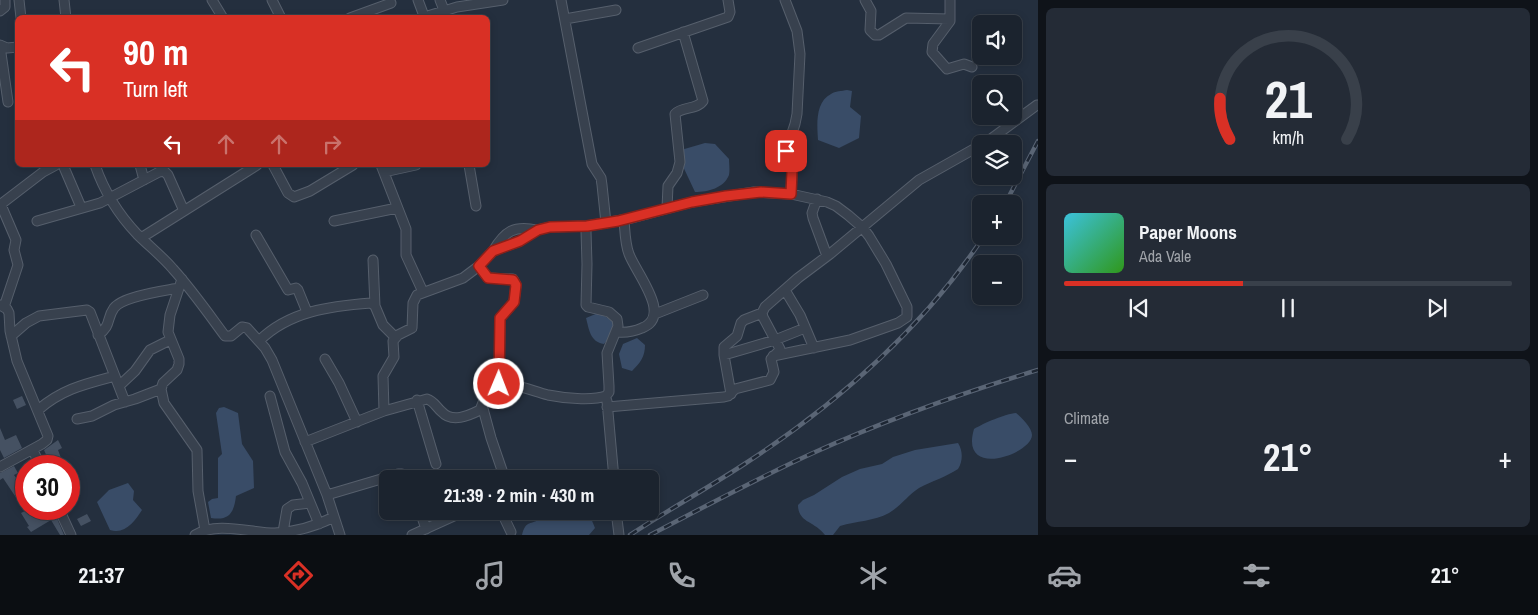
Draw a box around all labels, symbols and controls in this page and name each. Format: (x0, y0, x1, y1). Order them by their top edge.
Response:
map controls (972, 15, 1022, 305)
button: sound (972, 15, 1022, 65)
text: 90 m (123, 29, 188, 76)
icon: left (40, 35, 105, 100)
text: 21 (1264, 64, 1312, 134)
text: Turn left (123, 74, 188, 104)
button: search (972, 75, 1022, 125)
text: km/h (1272, 126, 1304, 150)
icon: left (159, 130, 187, 158)
icon: ahead (212, 130, 240, 158)
icon: ahead (265, 130, 293, 158)
icon: right (318, 130, 346, 158)
pin (765, 130, 807, 172)
button: layers (972, 135, 1022, 185)
icon: arrive (772, 137, 800, 165)
button: + (972, 195, 1022, 245)
text: Paper Moons (1139, 219, 1237, 245)
text: Ada Vale (1139, 245, 1191, 267)
button: − (972, 255, 1022, 305)
icon: previous (1125, 294, 1153, 322)
icon: pause (1274, 294, 1302, 322)
icon: next (1423, 294, 1451, 322)
position arrow (472, 357, 524, 409)
text: Climate (1064, 407, 1109, 429)
text: 21° (1263, 432, 1313, 483)
text: − (1064, 439, 1077, 477)
text: + (1499, 439, 1512, 477)
speed limit sign: 30 (15, 455, 80, 520)
text: 21:39 · 2 min · 430 m (444, 482, 594, 508)
icon: directions (281, 558, 316, 593)
icon: music (473, 558, 508, 593)
icon: phone (664, 558, 699, 593)
icon: climate (856, 558, 891, 593)
icon: car (1047, 558, 1082, 593)
icon: filters (1239, 558, 1274, 593)
text: 21:37 (78, 560, 124, 590)
text: 21° (1431, 560, 1460, 590)

